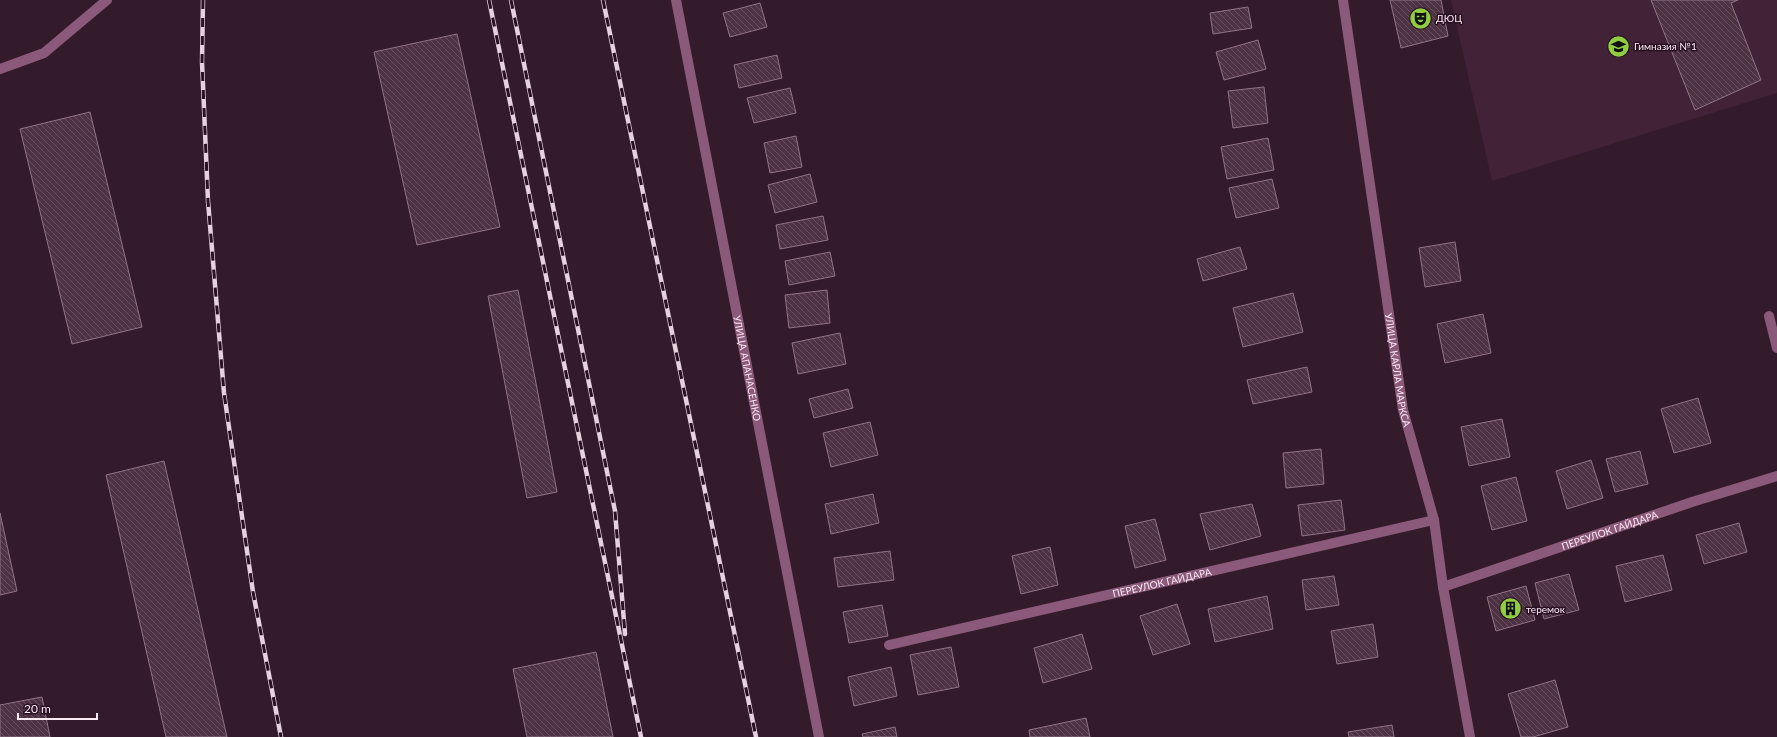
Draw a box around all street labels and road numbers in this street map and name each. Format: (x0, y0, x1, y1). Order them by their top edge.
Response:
street label: УЛИЦА КАРЛА МАРКСА (1383, 312, 1414, 428)
street label: УЛИЦА АПАНАСЕНКО (731, 314, 764, 422)
street label: ПЕРЕУЛОК ГАЙДАРА (1560, 508, 1660, 552)
street label: ПЕРЕУЛОК ГАЙДАРА (1111, 565, 1213, 600)

